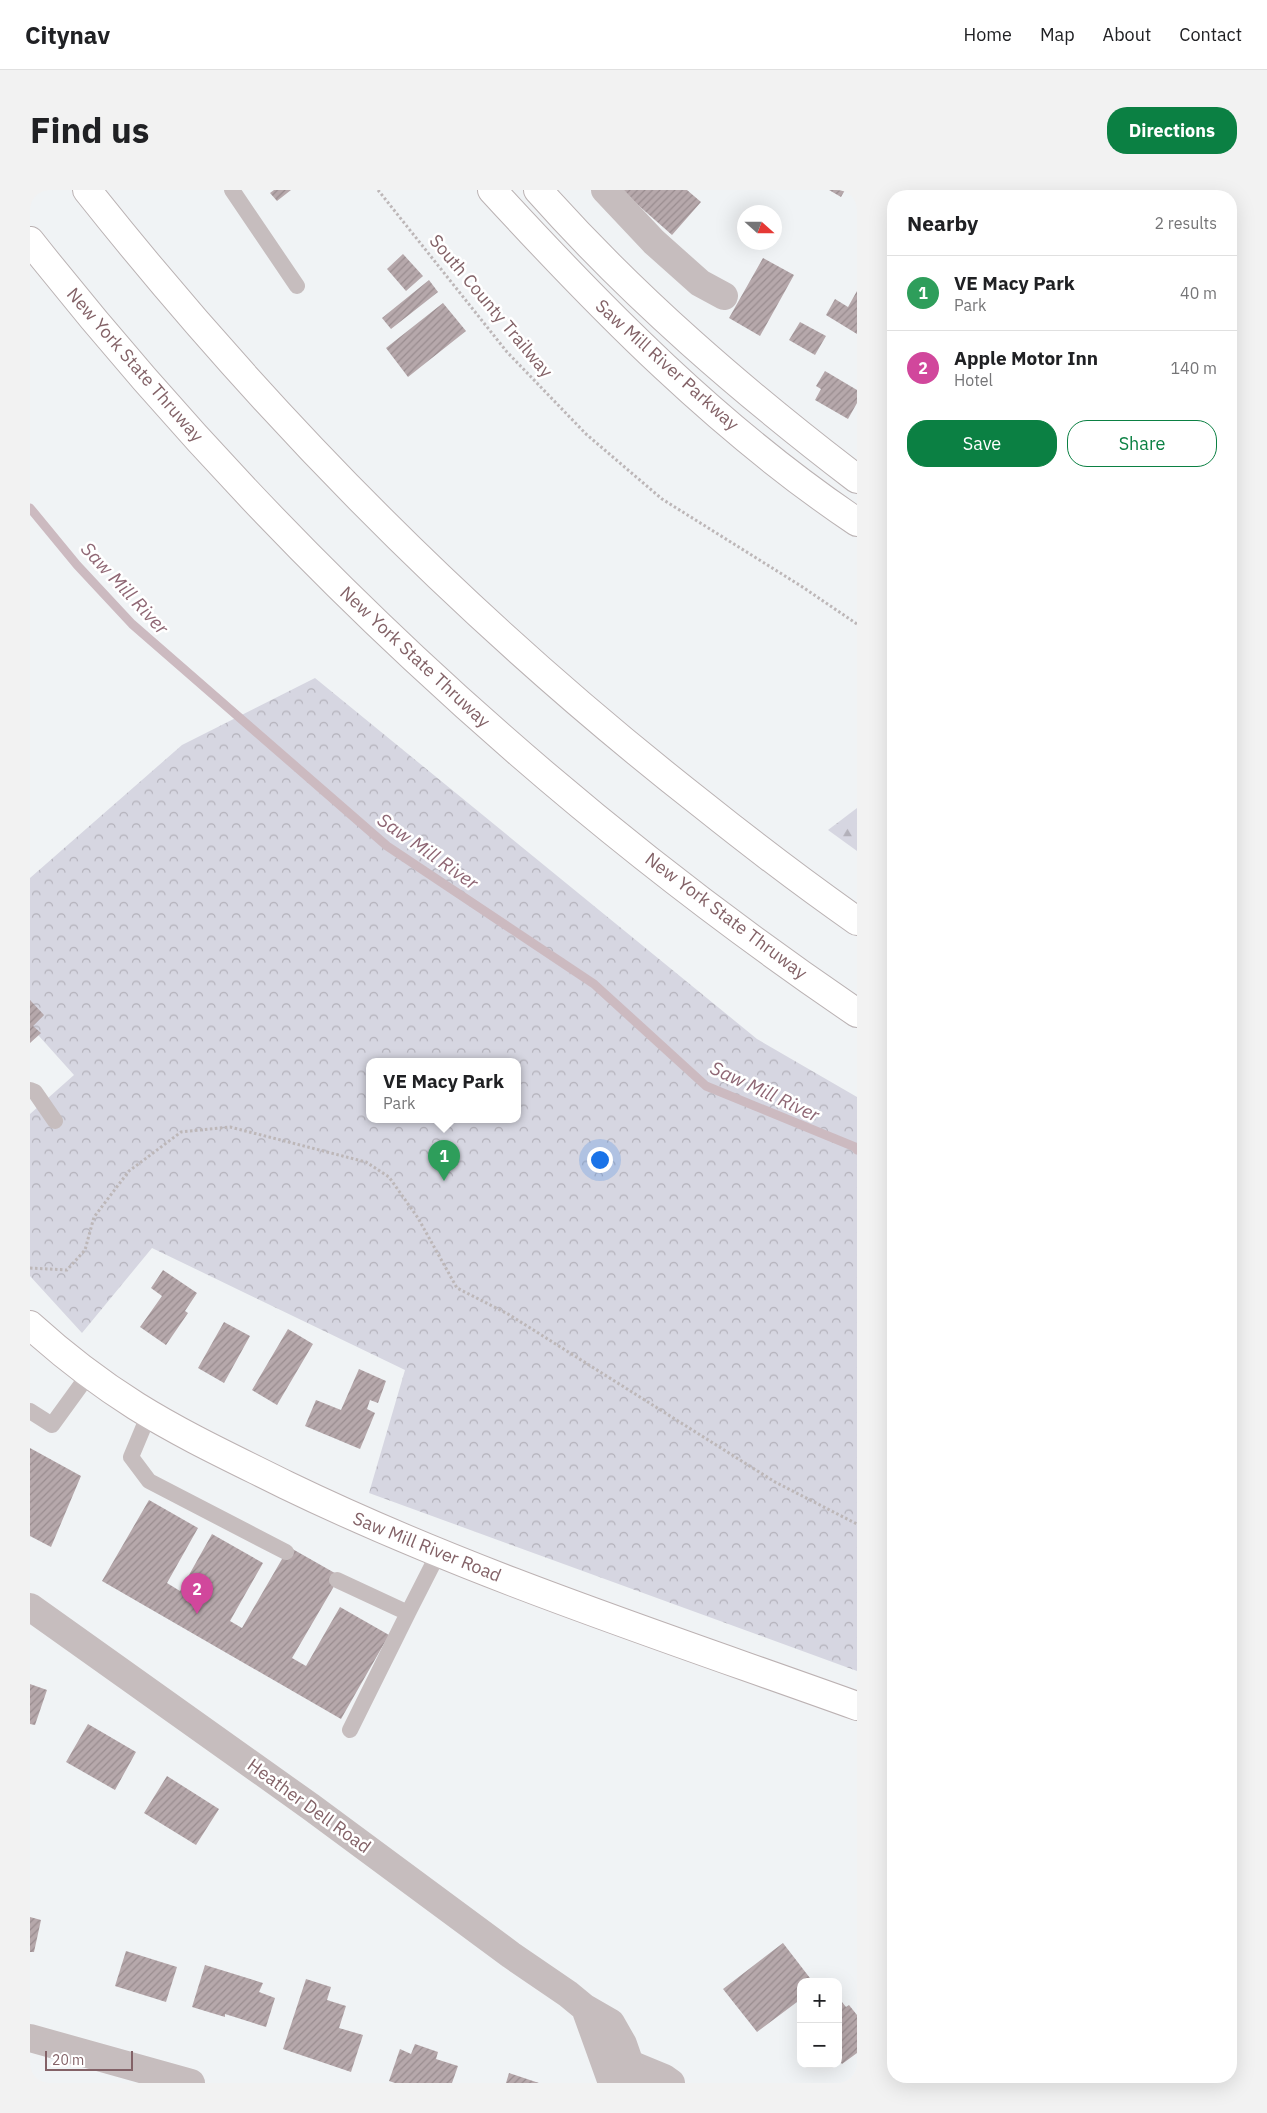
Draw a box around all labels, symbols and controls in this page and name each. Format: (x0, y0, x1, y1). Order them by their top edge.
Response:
text: Citynav (25, 19, 110, 51)
text: Home (964, 23, 1012, 46)
text: Map (1040, 23, 1075, 46)
text: About (1103, 23, 1151, 46)
text: Contact (1179, 23, 1242, 46)
text: Find us (30, 107, 149, 153)
button: Directions (1107, 107, 1237, 154)
north arrow (737, 205, 782, 250)
text: Nearby (907, 209, 978, 237)
text: 2 results (1154, 213, 1217, 233)
street label: South County Trailway (425, 229, 558, 382)
text: VE Macy Park (954, 271, 1075, 295)
street label: New York State Thruway (62, 283, 209, 447)
text: 1 (918, 283, 928, 303)
text: 40 m (1180, 283, 1217, 303)
street label: Saw Mill River Parkway (591, 294, 744, 435)
text: Park (954, 295, 986, 315)
text: Apple Motor Inn (954, 346, 1098, 370)
text: 2 (918, 358, 928, 378)
text: 140 m (1170, 358, 1217, 378)
text: Hotel (954, 370, 993, 390)
button: Save (907, 420, 1057, 467)
button: Share (1067, 420, 1217, 467)
water label: Saw Mill River (76, 537, 175, 640)
street label: New York State Thruway (335, 581, 495, 732)
water label: Saw Mill River (373, 807, 484, 895)
street label: New York State Thruway (641, 847, 812, 984)
water label: Saw Mill River (707, 1055, 824, 1127)
popup (366, 1058, 521, 1123)
text: VE Macy Park (383, 1069, 504, 1093)
text: Park (383, 1093, 415, 1113)
pin: 1 (428, 1140, 460, 1181)
your location (587, 1147, 613, 1173)
street label: Saw Mill River Road (350, 1506, 505, 1587)
pin: 2 (181, 1573, 213, 1614)
street label: Heather Dell Road (243, 1753, 375, 1858)
map controls (797, 1978, 842, 2068)
button: + (797, 1978, 842, 2023)
button: − (797, 2023, 842, 2068)
scale bar (45, 2048, 132, 2071)
text: 20 m (52, 2051, 84, 2069)

